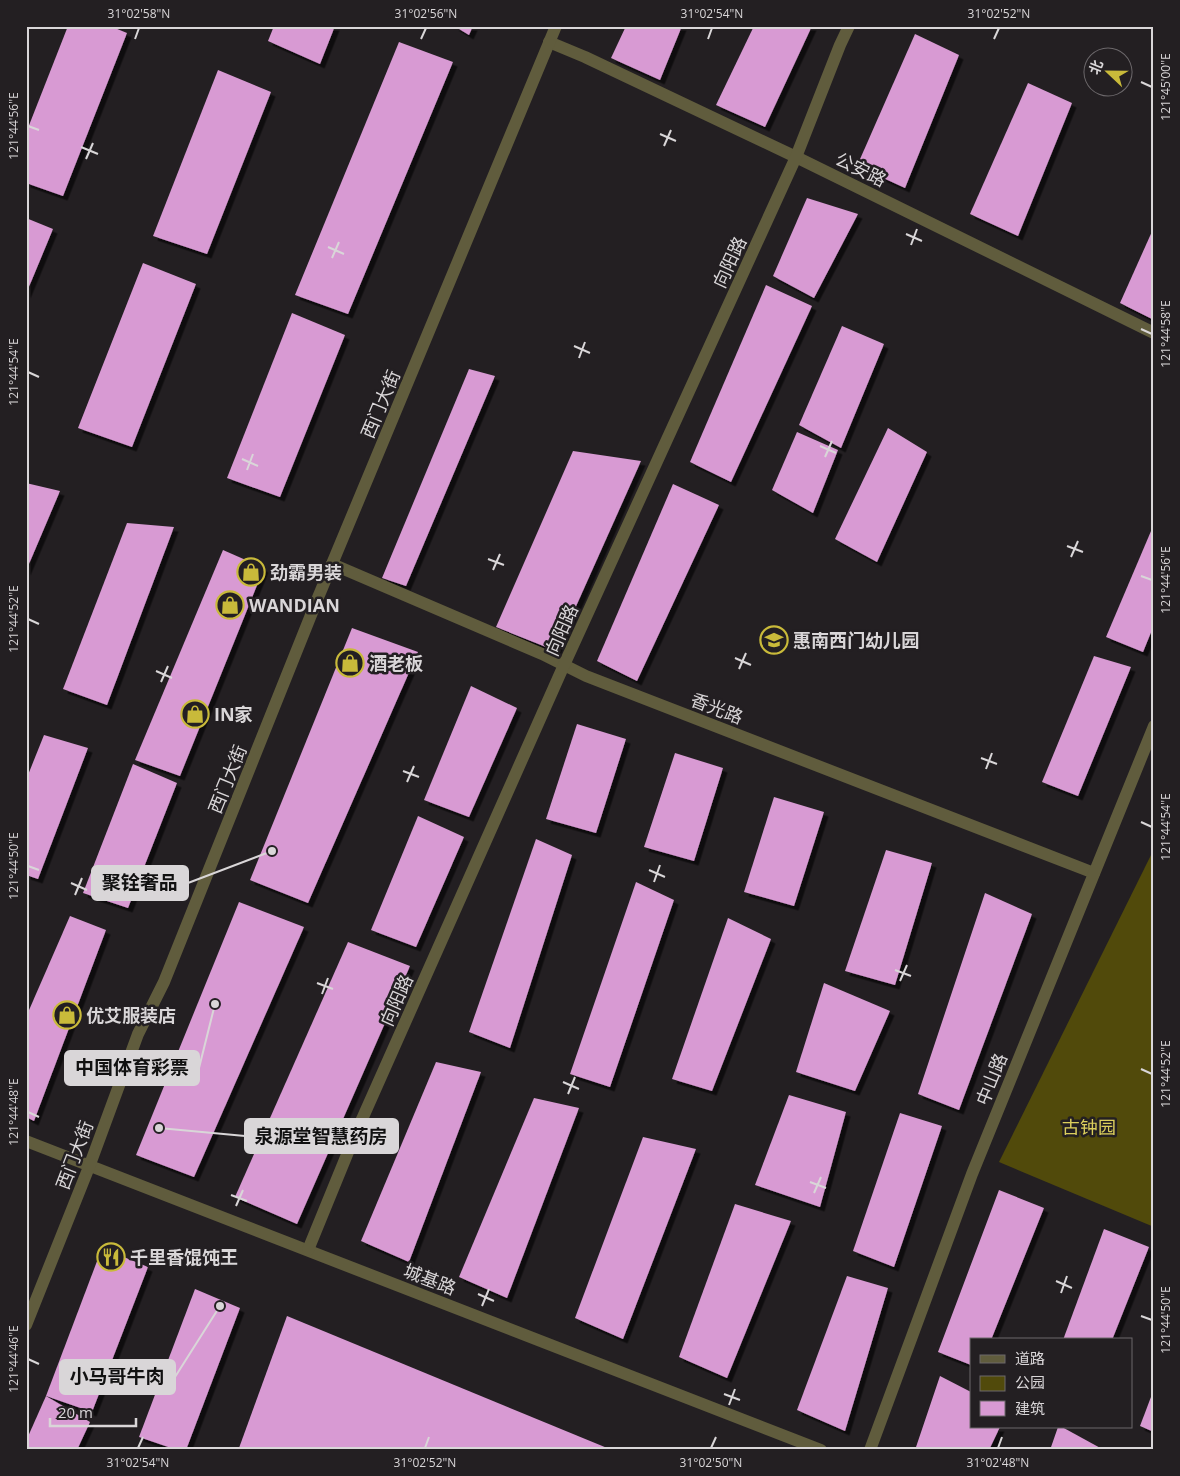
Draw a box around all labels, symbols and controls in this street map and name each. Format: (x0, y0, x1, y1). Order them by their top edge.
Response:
text: 31°02'58"N (108, 5, 170, 22)
text: 31°02'56"N (395, 5, 457, 22)
text: 31°02'54"N (681, 5, 743, 22)
text: 31°02'52"N (968, 5, 1030, 22)
north arrow (1082, 48, 1132, 98)
text: 121°45'00"E (1157, 53, 1174, 121)
text: 北 (1084, 57, 1107, 77)
text: 121°44'56"E (5, 92, 22, 160)
street label: 公安路 (831, 146, 891, 192)
street label: 向阳路 (707, 232, 751, 292)
text: 121°44'58"E (1157, 300, 1174, 368)
text: 121°44'54"E (5, 338, 22, 406)
street label: 西门大街 (355, 366, 405, 442)
text: 121°44'56"E (1157, 546, 1174, 614)
shop icon: 劲霸男装 (236, 557, 266, 587)
place label: 劲霸男装 (270, 560, 342, 584)
text: 121°44'52"E (5, 585, 22, 653)
shop icon: WANDIAN (215, 590, 245, 620)
place label: WANDIAN (249, 593, 340, 617)
street label: 向阳路 (539, 600, 583, 660)
school or university icon: 惠南西门幼儿园 (759, 625, 789, 655)
place label: 惠南西门幼儿园 (793, 628, 919, 652)
shop icon: 酒老板 (335, 648, 365, 678)
place label: 酒老板 (369, 651, 423, 675)
street label: 香光路 (687, 687, 747, 729)
shop icon: IN家 (180, 699, 210, 729)
place label: IN家 (214, 702, 253, 726)
street label: 西门大街 (202, 741, 252, 817)
text: 121°44'54"E (1157, 793, 1174, 861)
text: 121°44'50"E (5, 832, 22, 900)
callout: 聚铨奢品 (92, 866, 188, 900)
text: 聚铨奢品 (102, 869, 178, 895)
street label: 向阳路 (374, 970, 418, 1030)
shop icon: 优艾服装店 (52, 1000, 82, 1030)
place label: 优艾服装店 (86, 1003, 176, 1027)
text: 121°44'52"E (1157, 1040, 1174, 1108)
street label: 中山路 (970, 1049, 1012, 1109)
callout: 中国体育彩票 (65, 1051, 199, 1085)
text: 中国体育彩票 (75, 1054, 189, 1080)
text: 121°44'48"E (5, 1078, 22, 1146)
park label: 古钟园 (1062, 1115, 1116, 1139)
street label: 西门大街 (50, 1117, 98, 1193)
callout: 泉源堂智慧药房 (245, 1119, 398, 1153)
text: 泉源堂智慧药房 (254, 1123, 388, 1149)
restaurant icon: 千里香馄饨王 (96, 1242, 126, 1272)
place label: 千里香馄饨王 (130, 1245, 238, 1269)
street label: 城基路 (400, 1258, 460, 1300)
text: 121°44'50"E (1157, 1286, 1174, 1354)
text: 121°44'46"E (5, 1325, 22, 1393)
legend (970, 1338, 1132, 1428)
text: 道路 (1015, 1348, 1045, 1368)
callout: 小马哥牛肉 (60, 1360, 175, 1394)
text: 小马哥牛肉 (69, 1363, 165, 1389)
text: 公园 (1015, 1372, 1045, 1392)
scale bar (50, 1396, 136, 1428)
text: 建筑 (1015, 1398, 1045, 1418)
text: 20 m (58, 1402, 93, 1422)
text: 31°02'54"N (107, 1454, 169, 1471)
text: 31°02'52"N (394, 1454, 456, 1471)
text: 31°02'50"N (680, 1454, 742, 1471)
text: 31°02'48"N (967, 1454, 1029, 1471)

